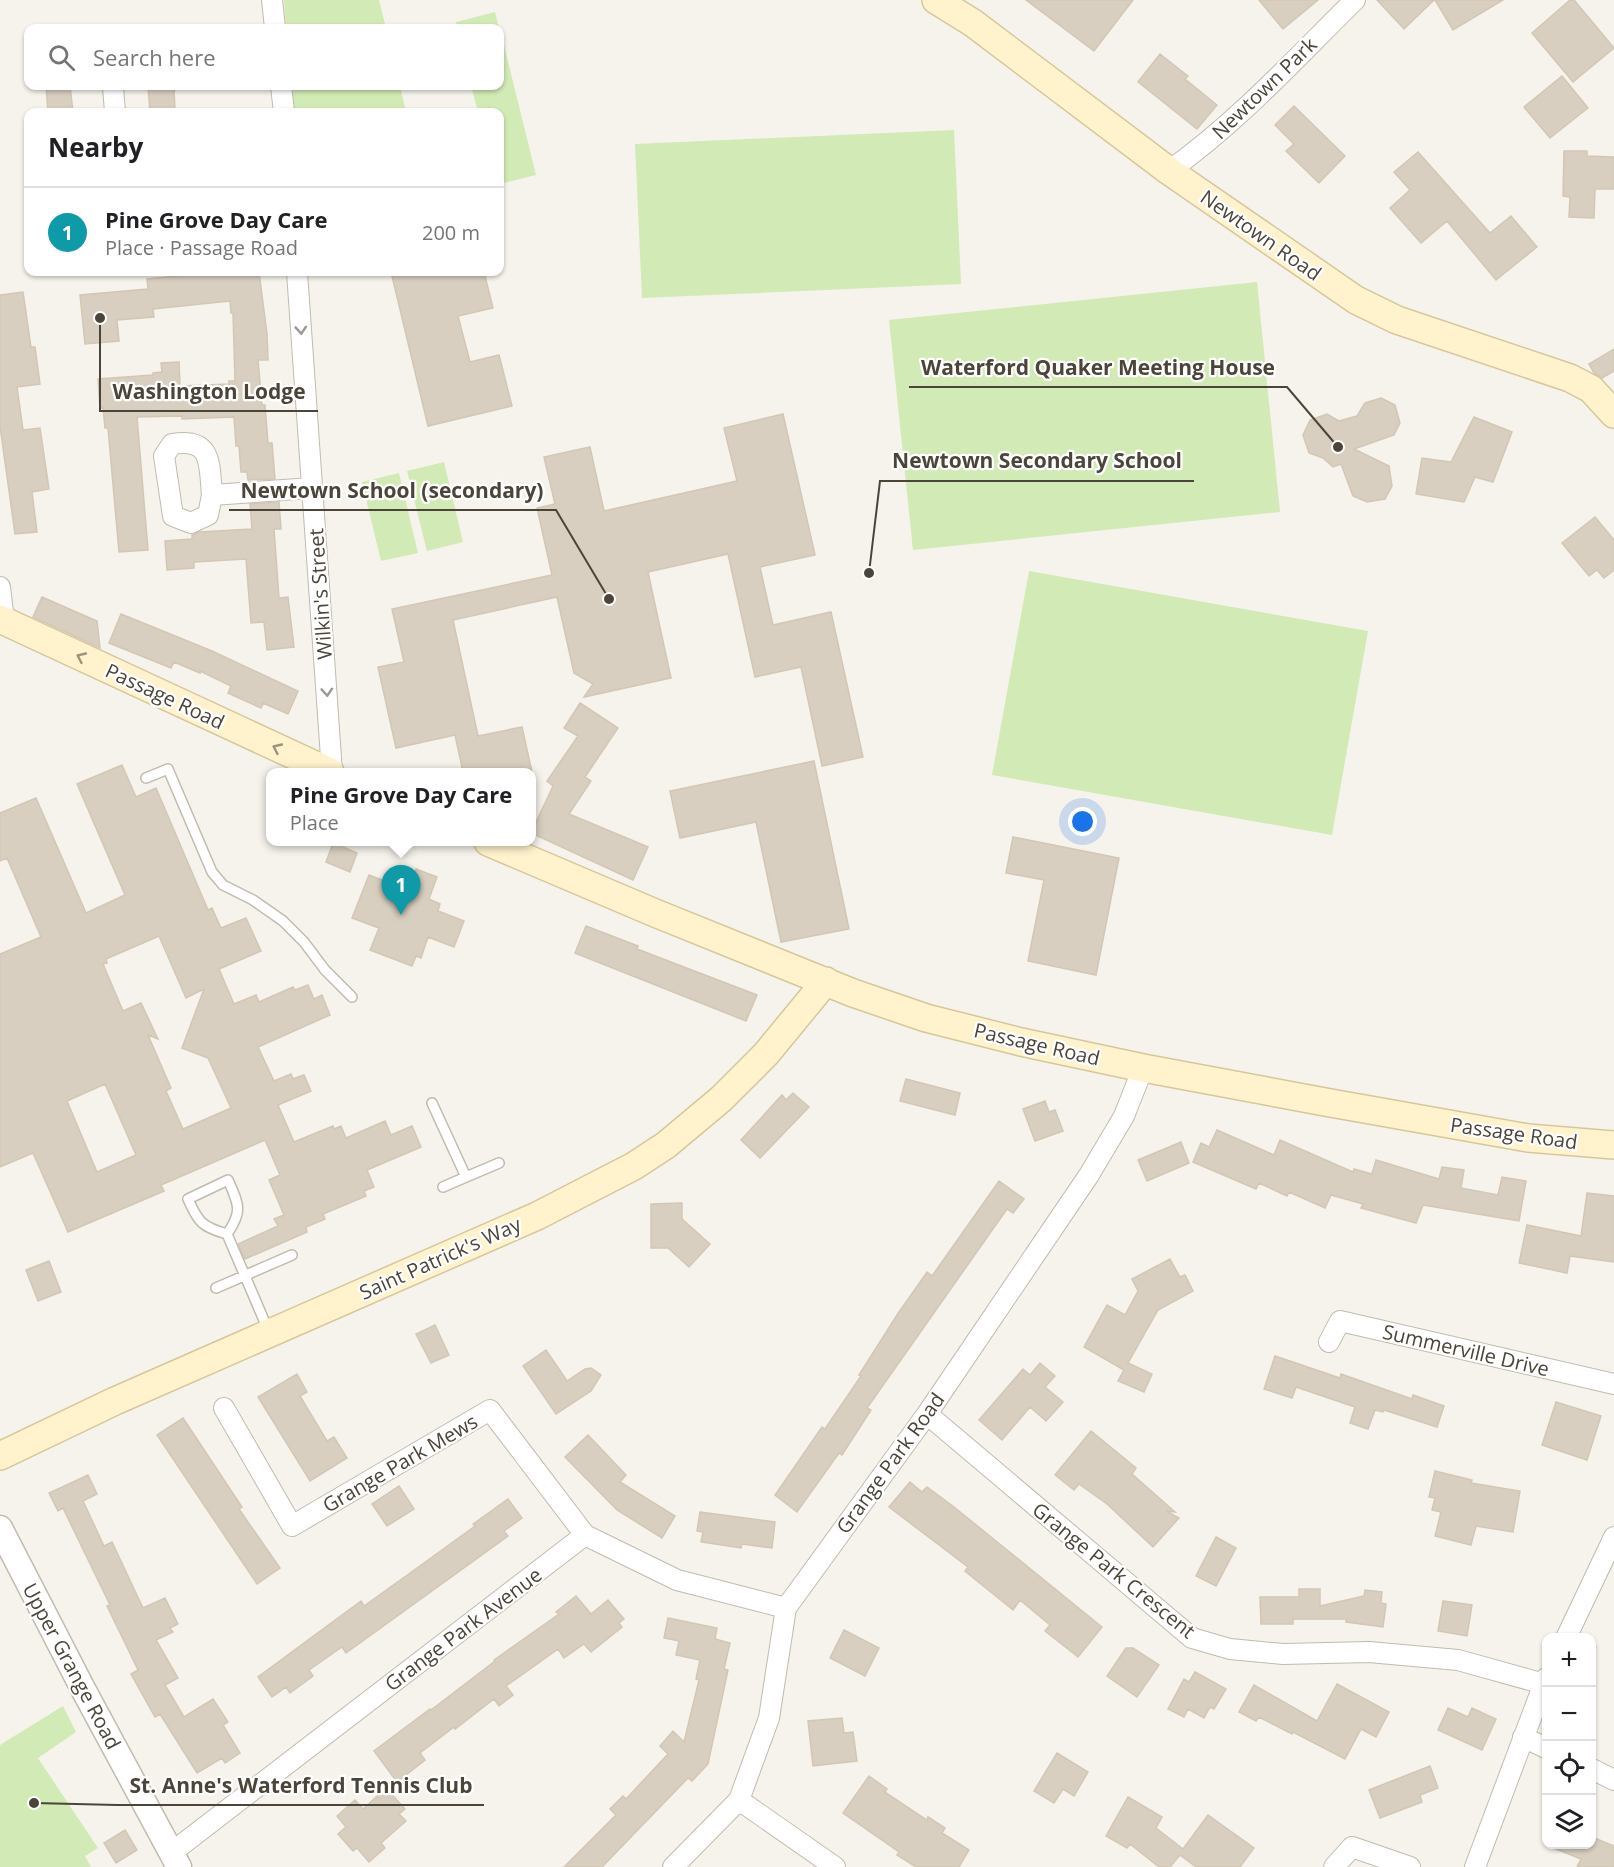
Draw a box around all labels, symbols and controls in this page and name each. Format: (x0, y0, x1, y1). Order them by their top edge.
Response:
search box (24, 24, 504, 90)
street label: Newtown Park (1206, 31, 1323, 145)
icon: search (45, 41, 78, 74)
text: Search here (93, 42, 216, 72)
text: Nearby (48, 129, 143, 165)
street label: Newtown Road (1195, 183, 1327, 287)
text: Pine Grove Day Care (105, 204, 328, 234)
text: 1 (62, 219, 73, 246)
text: 200 m (422, 219, 480, 246)
text: Place · Passage Road (105, 234, 298, 261)
one-way arrow (294, 325, 307, 334)
callout: Waterford Quaker Meeting House (909, 348, 1287, 387)
text: Waterford Quaker Meeting House (921, 353, 1275, 381)
callout: Washington Lodge (100, 372, 318, 411)
text: Washington Lodge (112, 377, 306, 405)
callout: Newtown Secondary School (880, 442, 1194, 481)
text: Newtown Secondary School (892, 446, 1182, 474)
callout: Newtown School (secondary) (229, 471, 556, 510)
text: Newtown School (secondary) (241, 476, 543, 504)
street label: Wilkin's Street (302, 528, 338, 660)
one-way arrow (76, 653, 87, 665)
street label: Passage Road (101, 657, 229, 735)
one-way arrow (320, 687, 333, 696)
one-way arrow (272, 744, 283, 756)
popup (266, 768, 536, 846)
text: Pine Grove Day Care (290, 779, 512, 809)
your location (1068, 807, 1097, 836)
text: Place (290, 809, 339, 836)
pin: 1 (382, 866, 420, 915)
street label: Passage Road (971, 1016, 1103, 1072)
street label: Passage Road (1449, 1111, 1579, 1155)
street label: Saint Patrick's Way (355, 1210, 526, 1306)
street label: Summerville Drive (1380, 1318, 1552, 1382)
street label: Grange Park Road (830, 1387, 950, 1539)
street label: Grange Park Mews (318, 1408, 482, 1518)
street label: Grange Park Crescent (1027, 1496, 1201, 1644)
street label: Grange Park Avenue (379, 1561, 547, 1697)
street label: Upper Grange Road (17, 1578, 127, 1754)
map controls (1542, 1633, 1596, 1849)
button: + (1542, 1633, 1596, 1687)
button: − (1542, 1687, 1596, 1741)
button: locate (1542, 1741, 1596, 1795)
callout: St. Anne's Waterford Tennis Club (117, 1766, 484, 1805)
text: St. Anne's Waterford Tennis Club (130, 1771, 472, 1799)
button: layers (1542, 1795, 1596, 1849)

